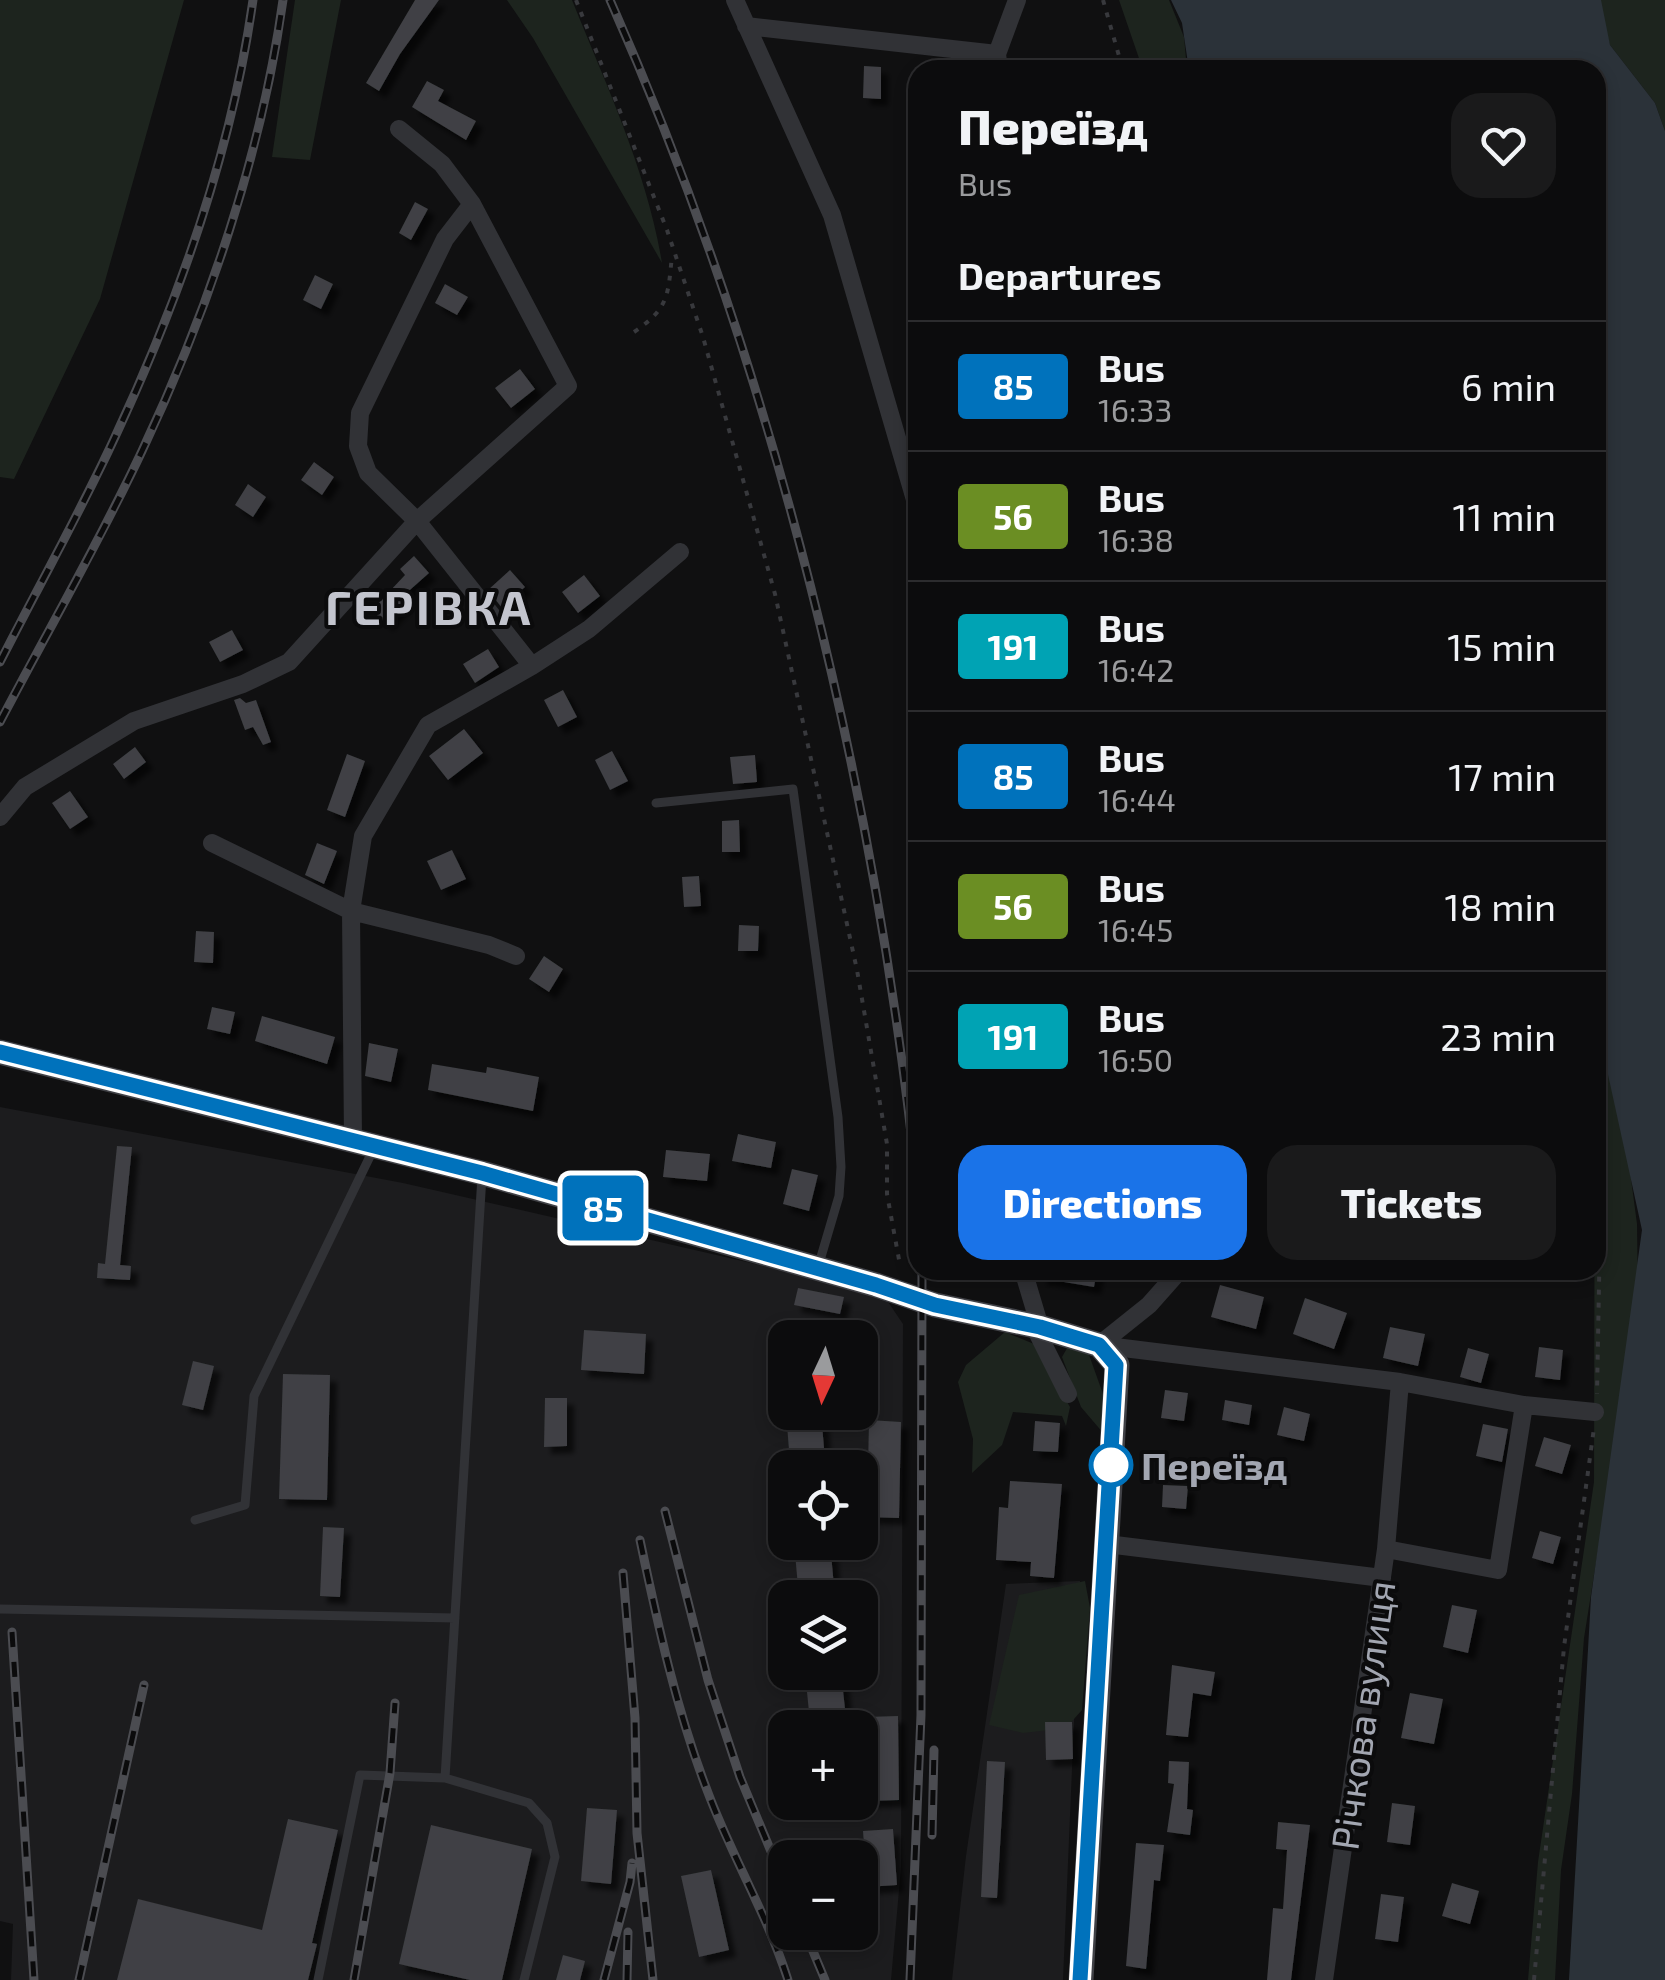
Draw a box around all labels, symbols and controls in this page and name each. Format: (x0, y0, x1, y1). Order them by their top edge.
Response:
button: heart (1451, 93, 1556, 198)
text: Переїзд (958, 97, 1148, 155)
text: Bus (958, 164, 1012, 202)
text: Departures (958, 252, 1162, 298)
text: Bus (1098, 344, 1165, 390)
text: 6 min (1461, 363, 1556, 409)
text: 85 (992, 365, 1034, 407)
text: 16:33 (1098, 390, 1172, 428)
text: Bus (1098, 474, 1165, 520)
text: 11 min (1452, 493, 1556, 539)
text: 56 (993, 495, 1033, 537)
text: 16:38 (1098, 520, 1174, 558)
district label: ГЕРІВКА (325, 577, 533, 635)
text: Bus (1098, 604, 1165, 650)
text: 15 min (1447, 623, 1556, 669)
text: 191 (988, 625, 1038, 667)
text: 16:42 (1098, 650, 1174, 688)
text: Bus (1098, 734, 1165, 780)
text: 17 min (1448, 753, 1556, 799)
text: 85 (992, 755, 1034, 797)
text: 16:44 (1098, 780, 1176, 818)
text: Bus (1098, 864, 1165, 910)
text: 18 min (1445, 883, 1556, 929)
text: 56 (993, 885, 1033, 927)
text: 16:45 (1098, 910, 1173, 948)
text: Bus (1098, 994, 1165, 1040)
text: 23 min (1440, 1013, 1556, 1059)
text: 191 (988, 1015, 1038, 1057)
text: 16:50 (1098, 1040, 1173, 1078)
button: Directions (958, 1145, 1247, 1260)
button: Tickets (1267, 1145, 1556, 1260)
line badge: 85 (558, 1176, 648, 1240)
text: 85 (582, 1187, 624, 1229)
north arrow (768, 1320, 878, 1430)
map controls (768, 1320, 878, 1950)
place label: Переїзд (1141, 1442, 1287, 1488)
marker: Переїзд (1090, 1444, 1132, 1486)
button: locate (768, 1450, 878, 1560)
street label: Річкова вулиця (1320, 1578, 1404, 1852)
button: layers (768, 1580, 878, 1690)
button: + (768, 1710, 878, 1820)
button: − (768, 1840, 878, 1950)

